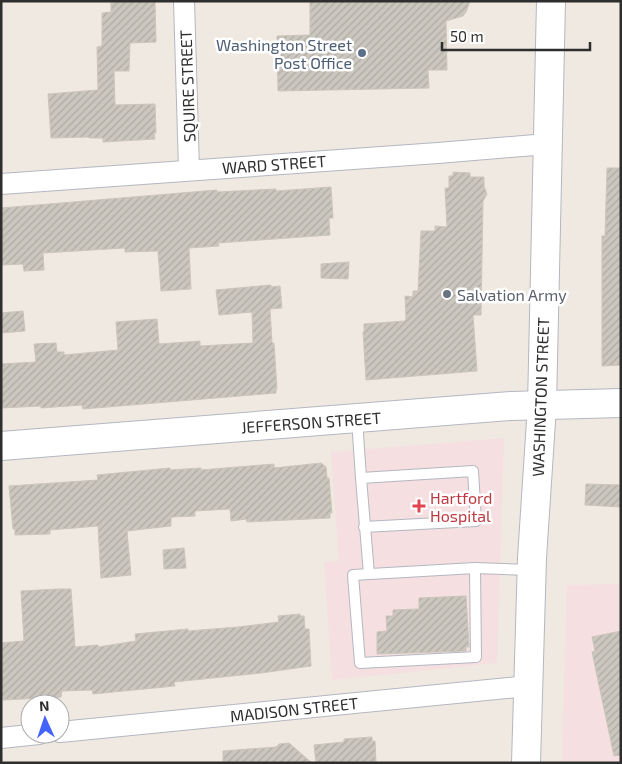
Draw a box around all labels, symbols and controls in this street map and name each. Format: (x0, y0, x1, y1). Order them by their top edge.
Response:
scale bar (442, 20, 590, 52)
text: 50 m (450, 27, 484, 45)
street label: SQUIRE STREET (176, 30, 199, 142)
place label: Washington Street Post Office (216, 35, 352, 72)
marker: Washington Street Post Office (356, 47, 368, 59)
street label: WARD STREET (221, 151, 327, 177)
place label: Salvation Army (457, 285, 567, 304)
marker: Salvation Army (441, 288, 453, 300)
street label: WASHINGTON STREET (528, 317, 552, 477)
street label: JEFFERSON STREET (240, 408, 382, 436)
place label: Hartford Hospital (430, 488, 492, 525)
marker: Hartford Hospital (412, 499, 426, 513)
street label: MADISON STREET (229, 693, 359, 725)
north arrow (20, 694, 70, 744)
text: N (39, 697, 50, 714)

